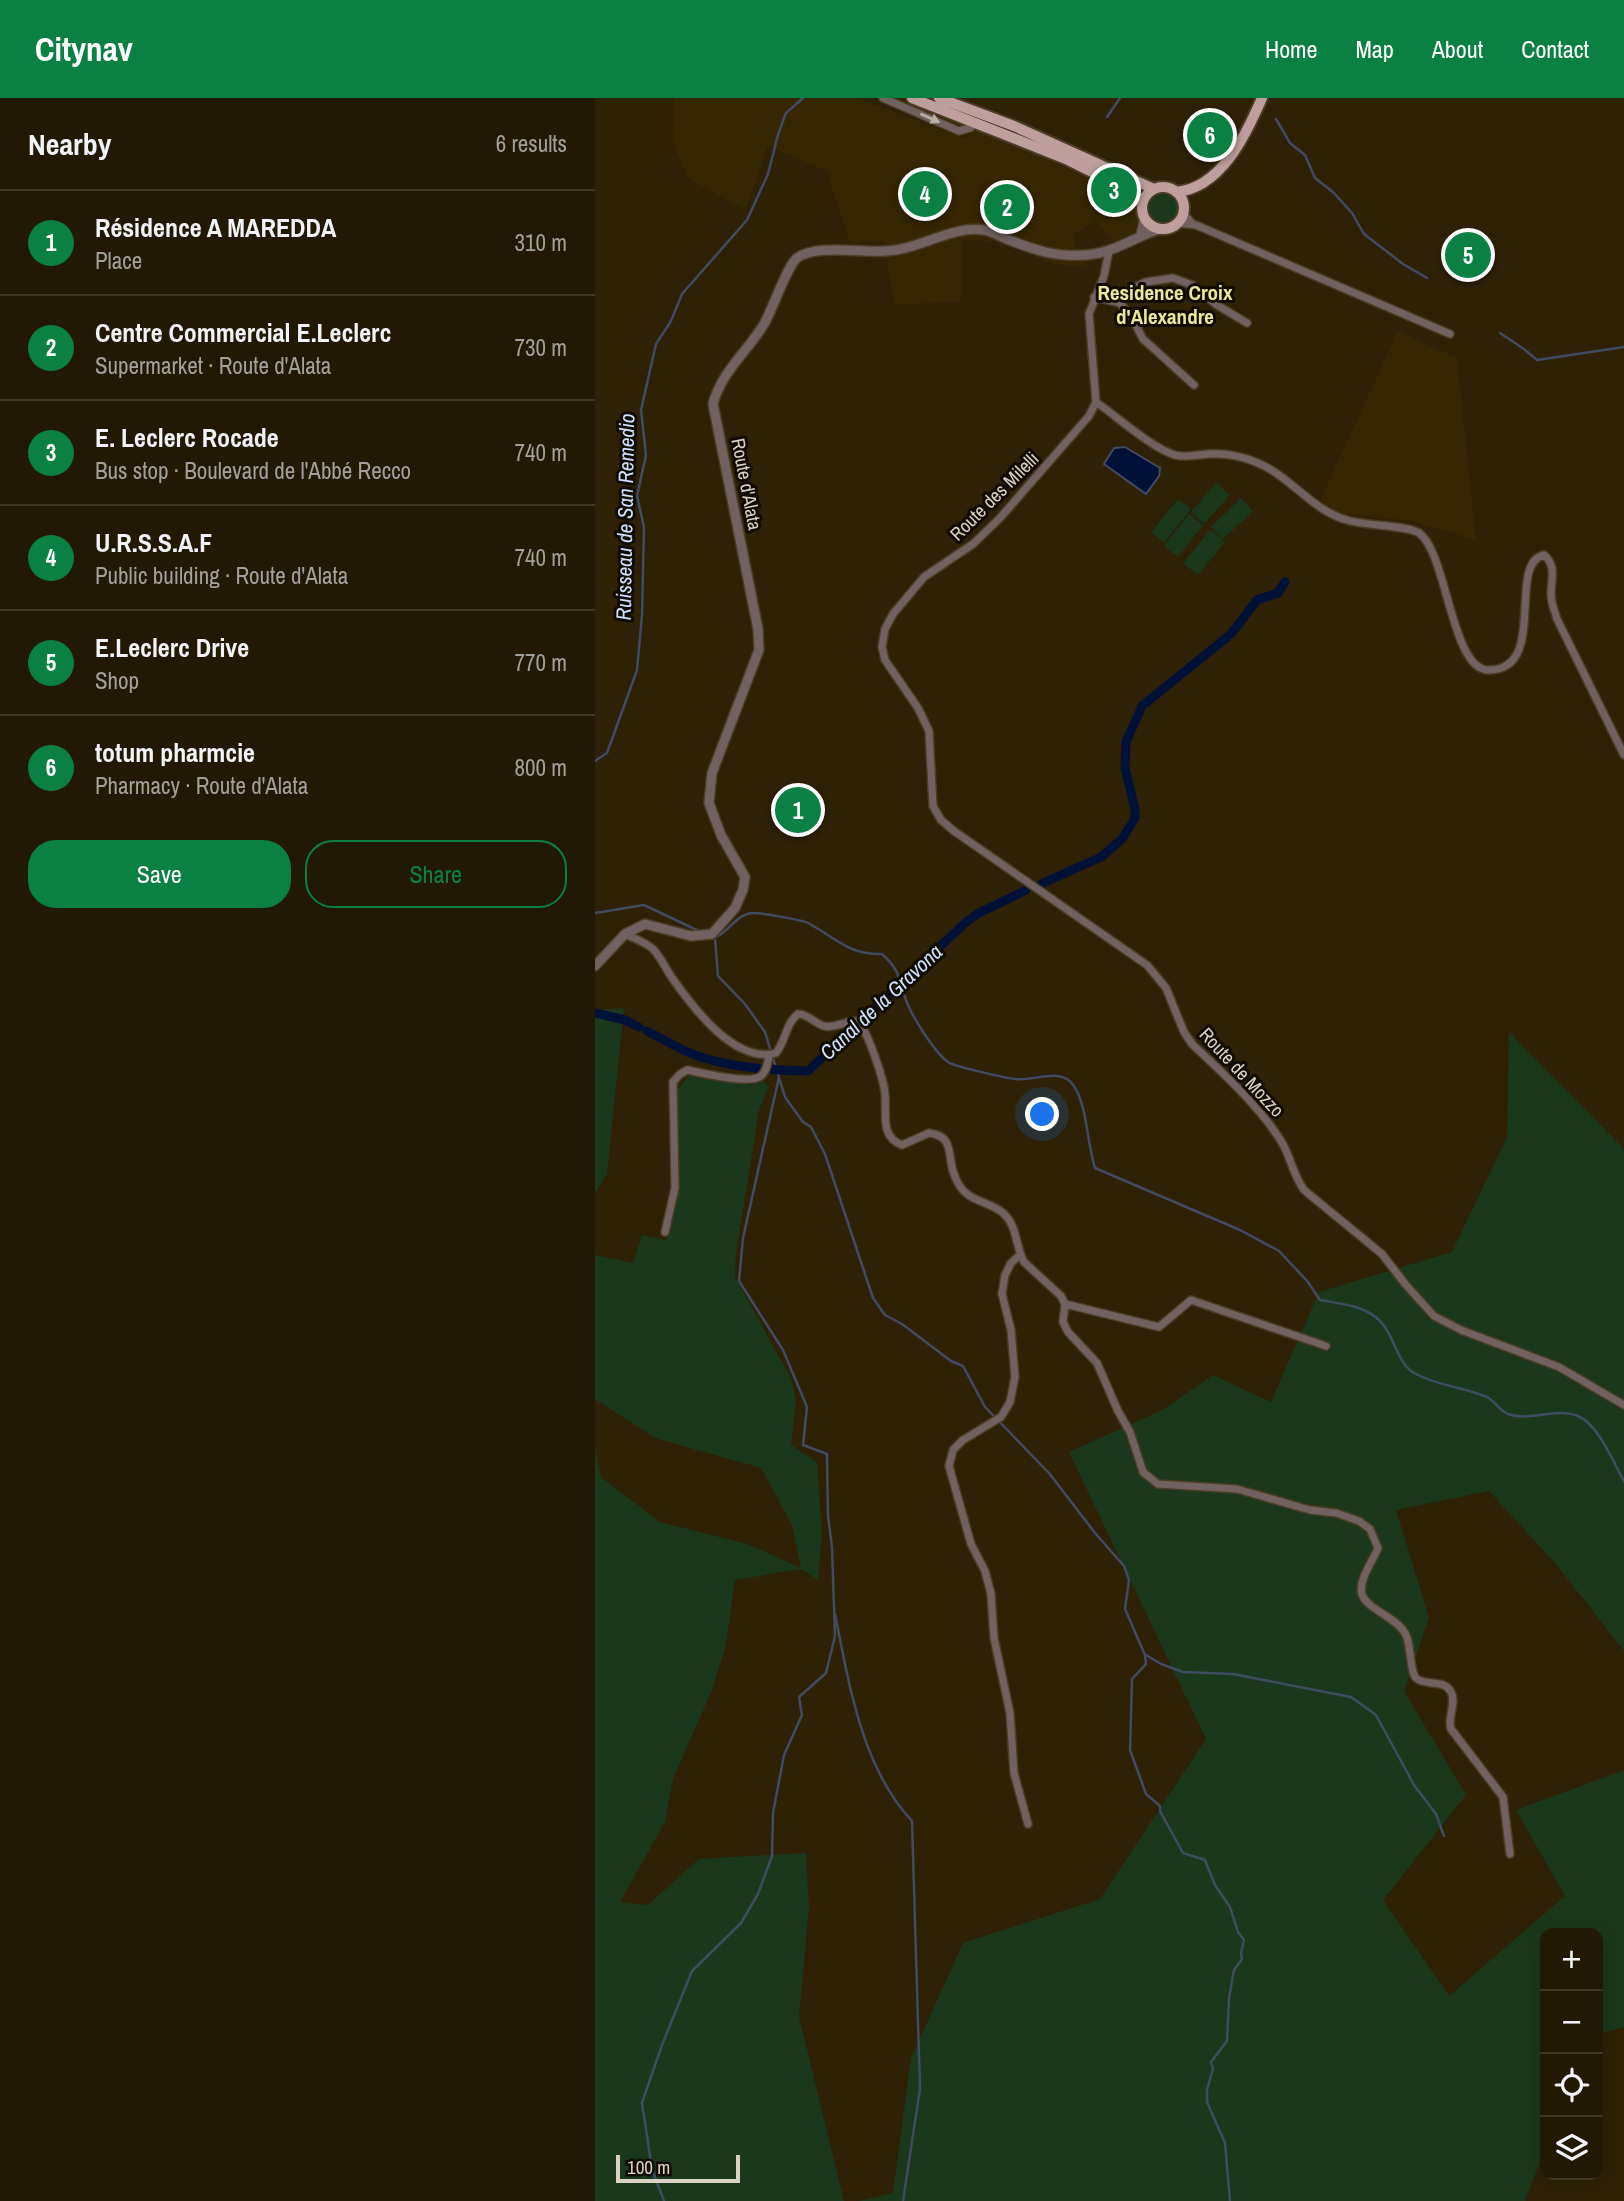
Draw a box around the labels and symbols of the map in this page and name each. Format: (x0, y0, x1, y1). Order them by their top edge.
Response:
pin: 6 (1187, 109, 1233, 161)
one-way arrow (920, 112, 940, 124)
pin: 3 (1091, 164, 1137, 216)
pin: 4 (902, 168, 948, 220)
pin: 2 (984, 181, 1030, 233)
pin: 5 (1445, 229, 1491, 281)
district label: Residence Croix d'Alexandre (1098, 278, 1233, 331)
water label: Ruisseau de San Remedio (609, 413, 641, 621)
street label: Route d'Alata (725, 436, 769, 532)
street label: Route des Milelli (944, 446, 1044, 546)
pin: 1 (775, 784, 821, 836)
water label: Canal de la Gravona (813, 938, 949, 1066)
street label: Route de Mozzo (1194, 1022, 1290, 1122)
your location (1025, 1097, 1059, 1131)
scale bar (616, 2152, 740, 2184)

